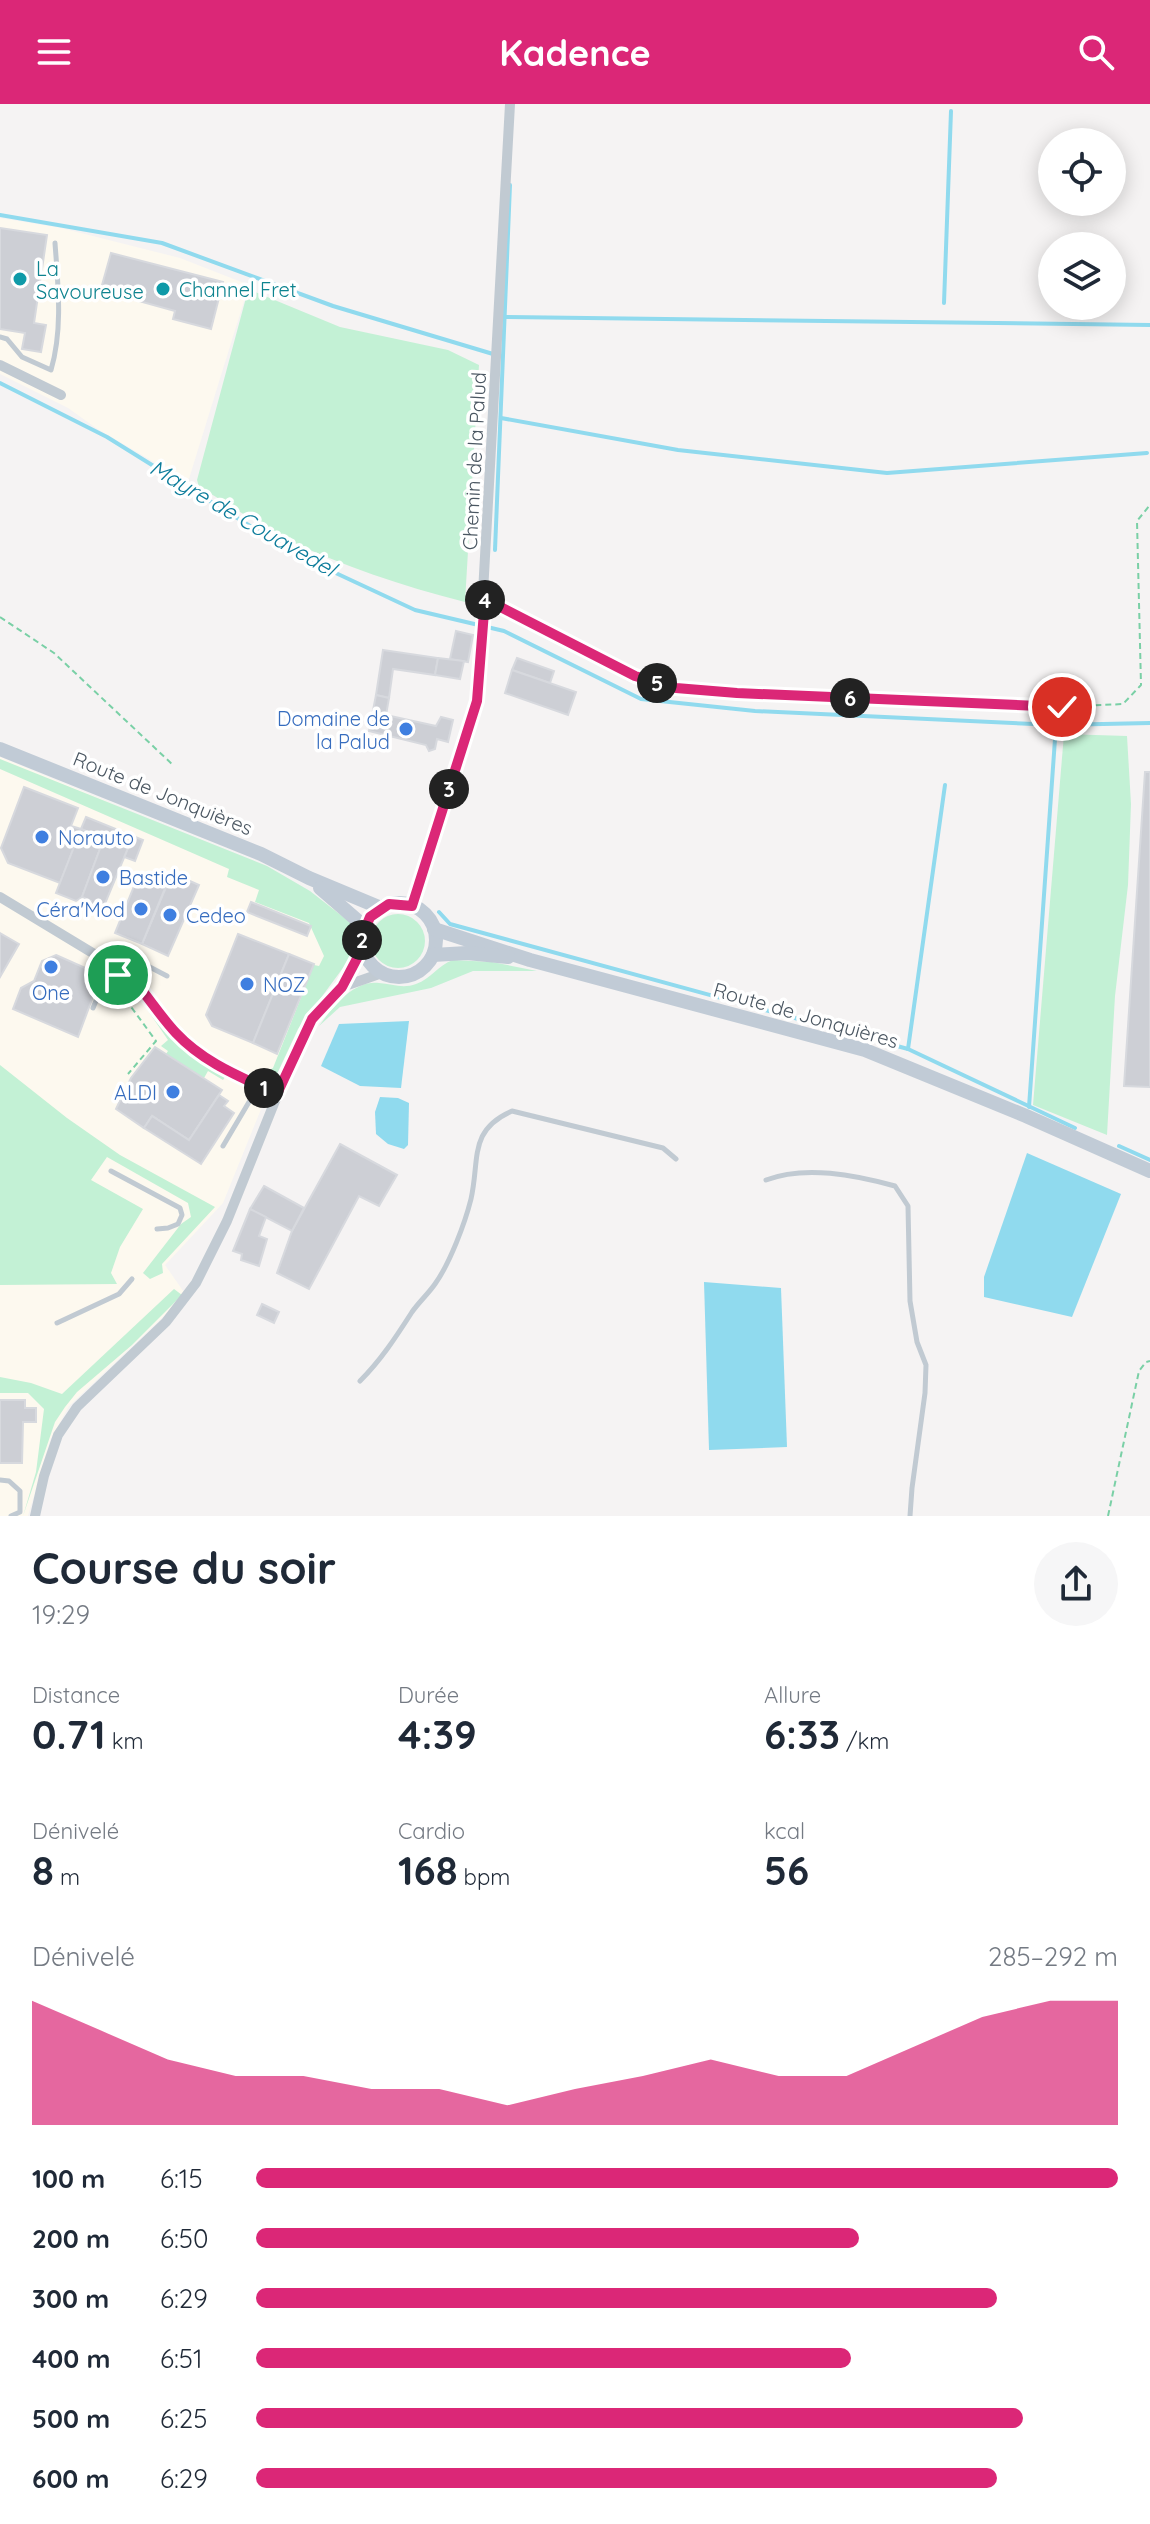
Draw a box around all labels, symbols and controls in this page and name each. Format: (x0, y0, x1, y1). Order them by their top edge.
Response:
icon: menu (32, 30, 76, 74)
text: Kadence (499, 30, 651, 75)
icon: search (1074, 30, 1118, 74)
map controls (1038, 128, 1126, 320)
button: locate (1038, 128, 1126, 216)
button: layers (1038, 232, 1126, 320)
place label: La Savoureuse (36, 256, 144, 304)
marker: La Savoureuse (11, 270, 29, 288)
place label: Channel Fret (179, 277, 297, 302)
marker: Channel Fret (154, 280, 172, 298)
street label: Chemin de la Palud (457, 371, 491, 551)
water label: Mayre de Couavedel (145, 453, 344, 584)
pin: 4 (465, 580, 505, 620)
text: 4 (479, 586, 491, 614)
pin: 5 (637, 663, 677, 703)
text: 5 (651, 669, 663, 697)
pin (1028, 673, 1096, 741)
pin: 6 (830, 678, 870, 718)
text: 6 (844, 684, 856, 712)
icon: check (1040, 685, 1084, 729)
place label: Domaine de la Palud (277, 706, 390, 754)
marker: Domaine de la Palud (397, 720, 415, 738)
street label: Route de Jonquières (70, 746, 256, 840)
pin: 3 (429, 769, 469, 809)
text: 3 (443, 775, 455, 803)
place label: Norauto (58, 825, 134, 850)
marker: Norauto (33, 828, 51, 846)
place label: Bastide (119, 865, 188, 890)
marker: Bastide (94, 868, 112, 886)
place label: Céra'Mod (36, 897, 125, 922)
marker: Céra'Mod (132, 900, 150, 918)
place label: Cedeo (186, 903, 246, 928)
marker: Cedeo (161, 906, 179, 924)
pin: 2 (342, 920, 382, 960)
text: 2 (356, 926, 368, 954)
pin (84, 941, 152, 1009)
icon: arrive (96, 953, 140, 997)
marker: One (42, 958, 60, 976)
place label: NOZ (263, 972, 305, 997)
marker: NOZ (238, 975, 256, 993)
street label: Route de Jonquières (711, 977, 901, 1053)
place label: One (32, 980, 70, 1005)
pin: 1 (244, 1068, 284, 1108)
text: 1 (260, 1074, 268, 1102)
place label: ALDI (114, 1080, 157, 1105)
marker: ALDI (164, 1083, 182, 1101)
text: Course du soir (32, 1540, 336, 1595)
button: share (1034, 1542, 1118, 1626)
text: 19:29 (32, 1598, 90, 1631)
text: Distance (32, 1681, 120, 1709)
text: Durée (398, 1681, 459, 1709)
text: Allure (764, 1681, 821, 1709)
text: 0.71 (32, 1709, 106, 1759)
text: 4:39 (398, 1709, 477, 1759)
text: 6:33 (764, 1709, 840, 1759)
text: km (106, 1727, 143, 1755)
text: /km (840, 1727, 889, 1755)
text: Dénivelé (32, 1817, 119, 1845)
text: Cardio (398, 1817, 465, 1845)
text: kcal (764, 1817, 805, 1845)
text: 8 (32, 1845, 54, 1895)
text: 168 (398, 1845, 458, 1895)
text: 56 (764, 1845, 809, 1895)
text: m (54, 1863, 80, 1891)
text: bpm (458, 1863, 510, 1891)
text: Dénivelé (32, 1940, 135, 1973)
text: 285–292 m (988, 1940, 1118, 1973)
text: 100 m (32, 2162, 105, 2195)
text: 6:15 (160, 2162, 203, 2195)
text: 200 m (32, 2222, 110, 2255)
text: 6:50 (160, 2222, 209, 2255)
text: 300 m (32, 2282, 109, 2315)
text: 6:29 (160, 2282, 208, 2315)
text: 400 m (32, 2342, 110, 2375)
text: 6:51 (160, 2342, 203, 2375)
text: 500 m (32, 2402, 110, 2435)
text: 6:25 (160, 2402, 207, 2435)
text: 600 m (32, 2462, 110, 2495)
text: 6:29 (160, 2462, 208, 2495)

